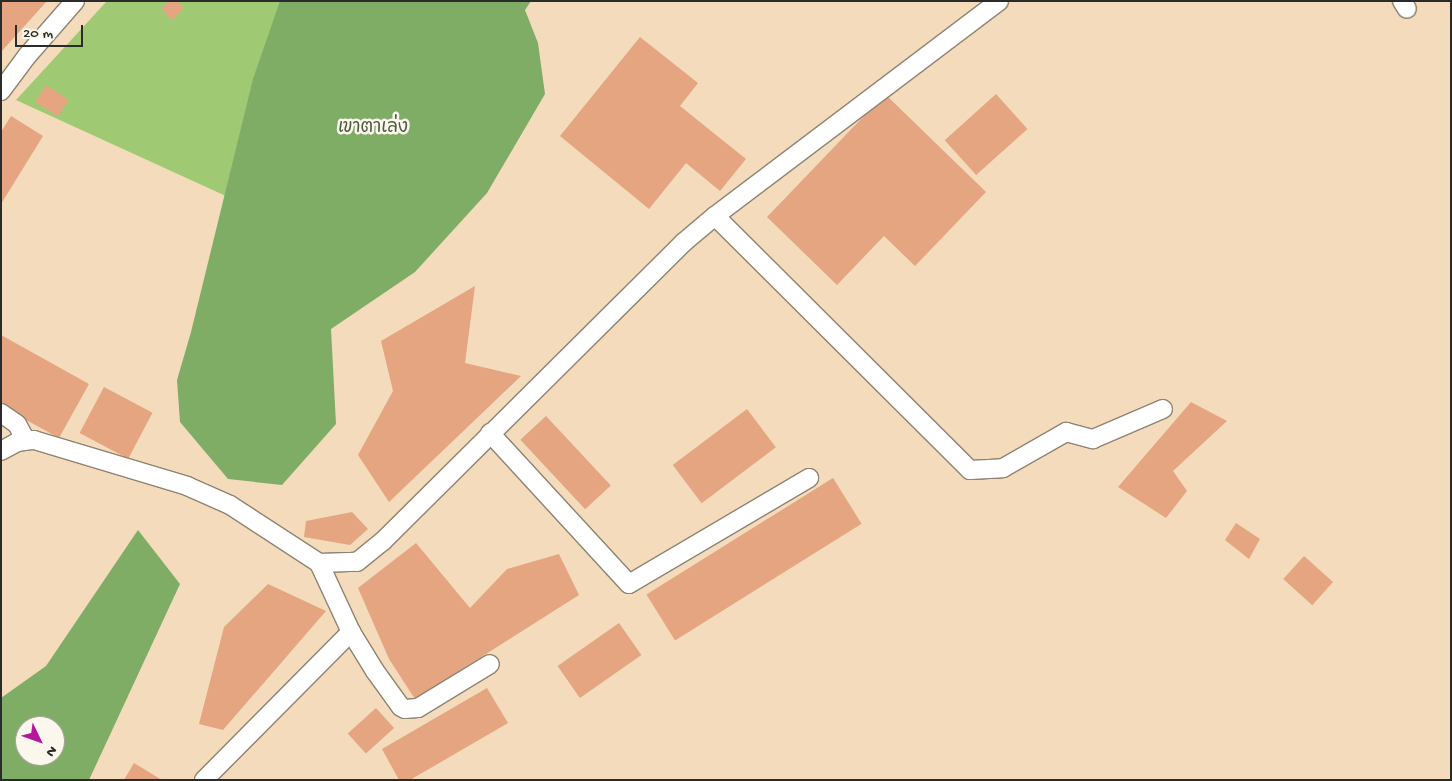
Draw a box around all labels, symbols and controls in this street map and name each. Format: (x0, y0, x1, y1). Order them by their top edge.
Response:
scale bar (18, 15, 85, 47)
text: 20 m (23, 25, 53, 43)
park label: เขาตาเล่ง (338, 118, 408, 140)
north arrow (15, 716, 65, 766)
text: N (41, 742, 60, 760)

